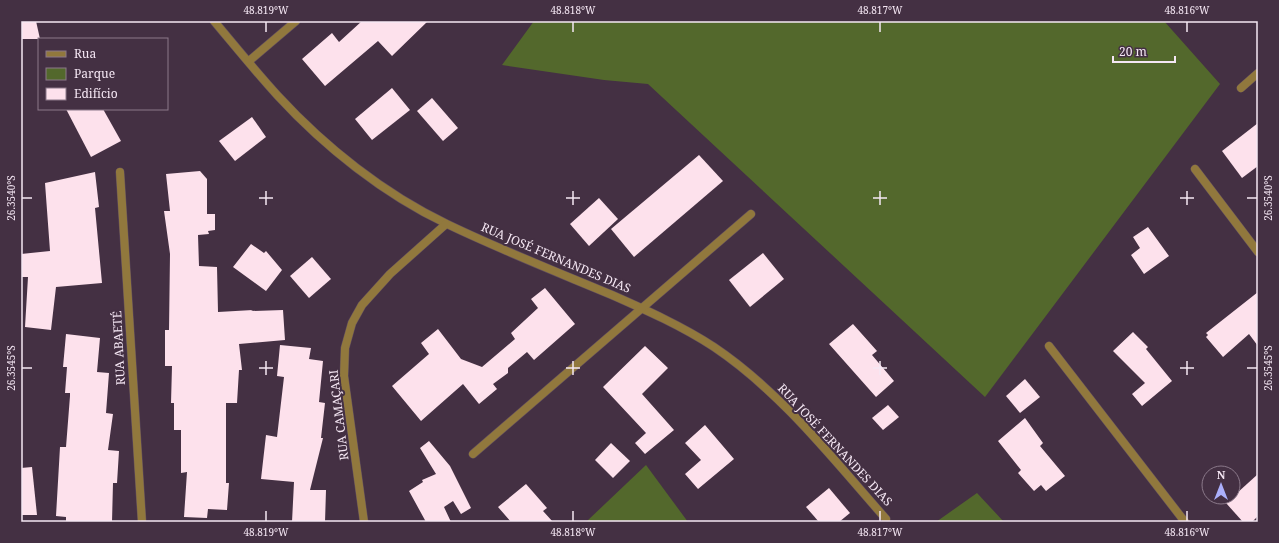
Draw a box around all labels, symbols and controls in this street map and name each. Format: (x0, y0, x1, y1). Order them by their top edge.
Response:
text: 48.819°W (244, 3, 289, 17)
text: 48.818°W (551, 3, 596, 17)
text: 48.817°W (858, 3, 903, 17)
text: 48.816°W (1165, 3, 1210, 17)
legend (38, 38, 168, 110)
scale bar (1113, 38, 1175, 64)
text: 20 m (1119, 43, 1147, 60)
text: Rua (74, 45, 96, 62)
text: Parque (74, 65, 115, 82)
text: Edifício (74, 85, 118, 102)
text: 26.3540°S (4, 175, 18, 221)
text: 26.3540°S (1261, 175, 1275, 221)
street label: RUA JOSÉ FERNANDES DIAS (479, 218, 634, 297)
street label: RUA ABAETÉ (108, 310, 129, 386)
text: 26.3545°S (4, 345, 18, 391)
text: 26.3545°S (1261, 345, 1275, 391)
street label: RUA CAMAÇARI (325, 369, 352, 461)
street label: RUA JOSÉ FERNANDES DIAS (774, 380, 897, 509)
north arrow (1201, 465, 1241, 505)
text: N (1217, 467, 1226, 482)
text: 48.819°W (244, 525, 289, 539)
text: 48.818°W (551, 525, 596, 539)
text: 48.817°W (858, 525, 903, 539)
text: 48.816°W (1165, 525, 1210, 539)

